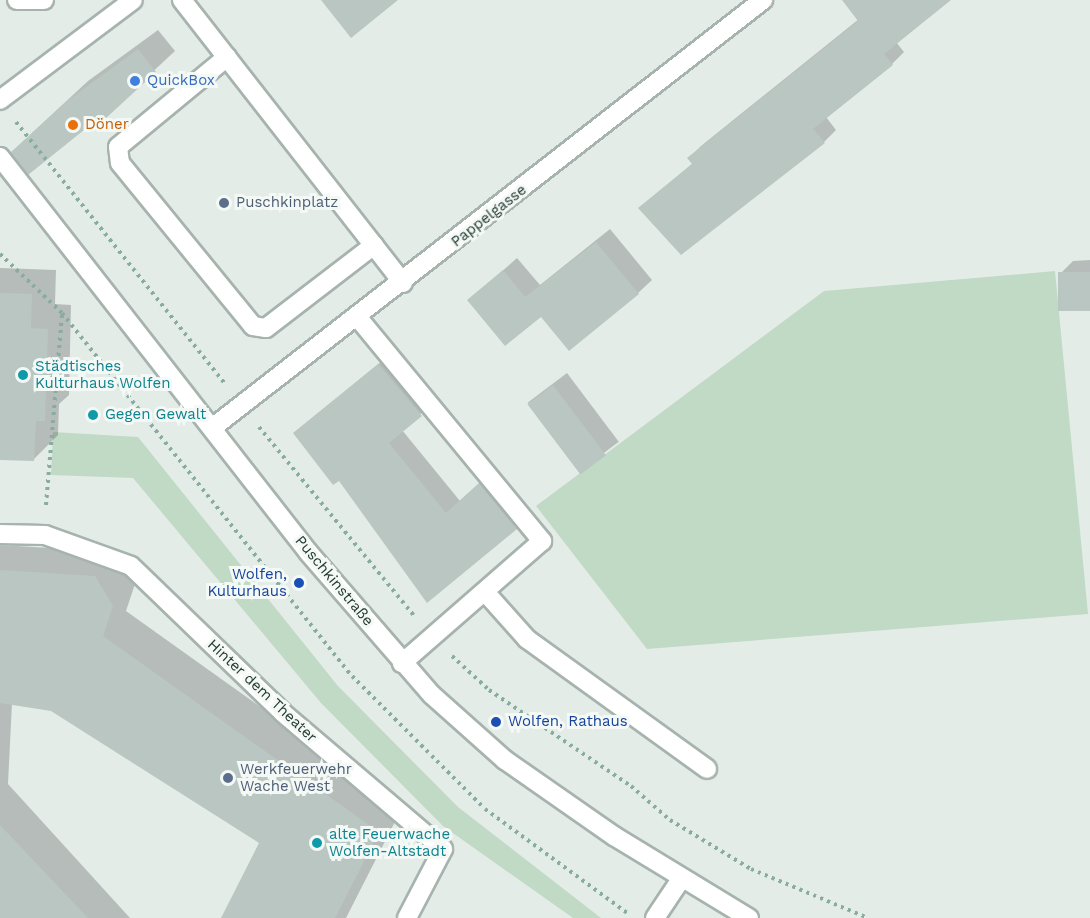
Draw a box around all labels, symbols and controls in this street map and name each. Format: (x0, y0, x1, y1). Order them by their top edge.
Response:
place label: QuickBox (147, 72, 215, 90)
marker: QuickBox (128, 74, 142, 88)
place label: Döner (85, 116, 129, 134)
marker: Döner (66, 118, 80, 132)
street label: Pappelgasse (448, 181, 530, 251)
place label: Puschkinplatz (236, 194, 338, 212)
marker: Puschkinplatz (217, 196, 231, 210)
place label: Städtisches Kulturhaus Wolfen (35, 357, 171, 392)
marker: Städtisches Kulturhaus Wolfen (16, 368, 30, 382)
place label: Gegen Gewalt (105, 406, 206, 424)
marker: Gegen Gewalt (86, 408, 100, 422)
street label: Puschkinstraße (291, 532, 377, 630)
place label: Wolfen, Kulturhaus (207, 565, 287, 600)
marker: Wolfen, Kulturhaus (292, 576, 306, 590)
street label: Hinter dem Theater (203, 635, 321, 747)
place label: Wolfen, Rathaus (508, 713, 628, 731)
marker: Wolfen, Rathaus (489, 715, 503, 729)
place label: Werkfeuerwehr Wache West (240, 760, 352, 795)
marker: Werkfeuerwehr Wache West (221, 771, 235, 785)
place label: alte Feuerwache Wolfen-Altstadt (329, 825, 450, 860)
marker: alte Feuerwache Wolfen-Altstadt (310, 836, 324, 850)

